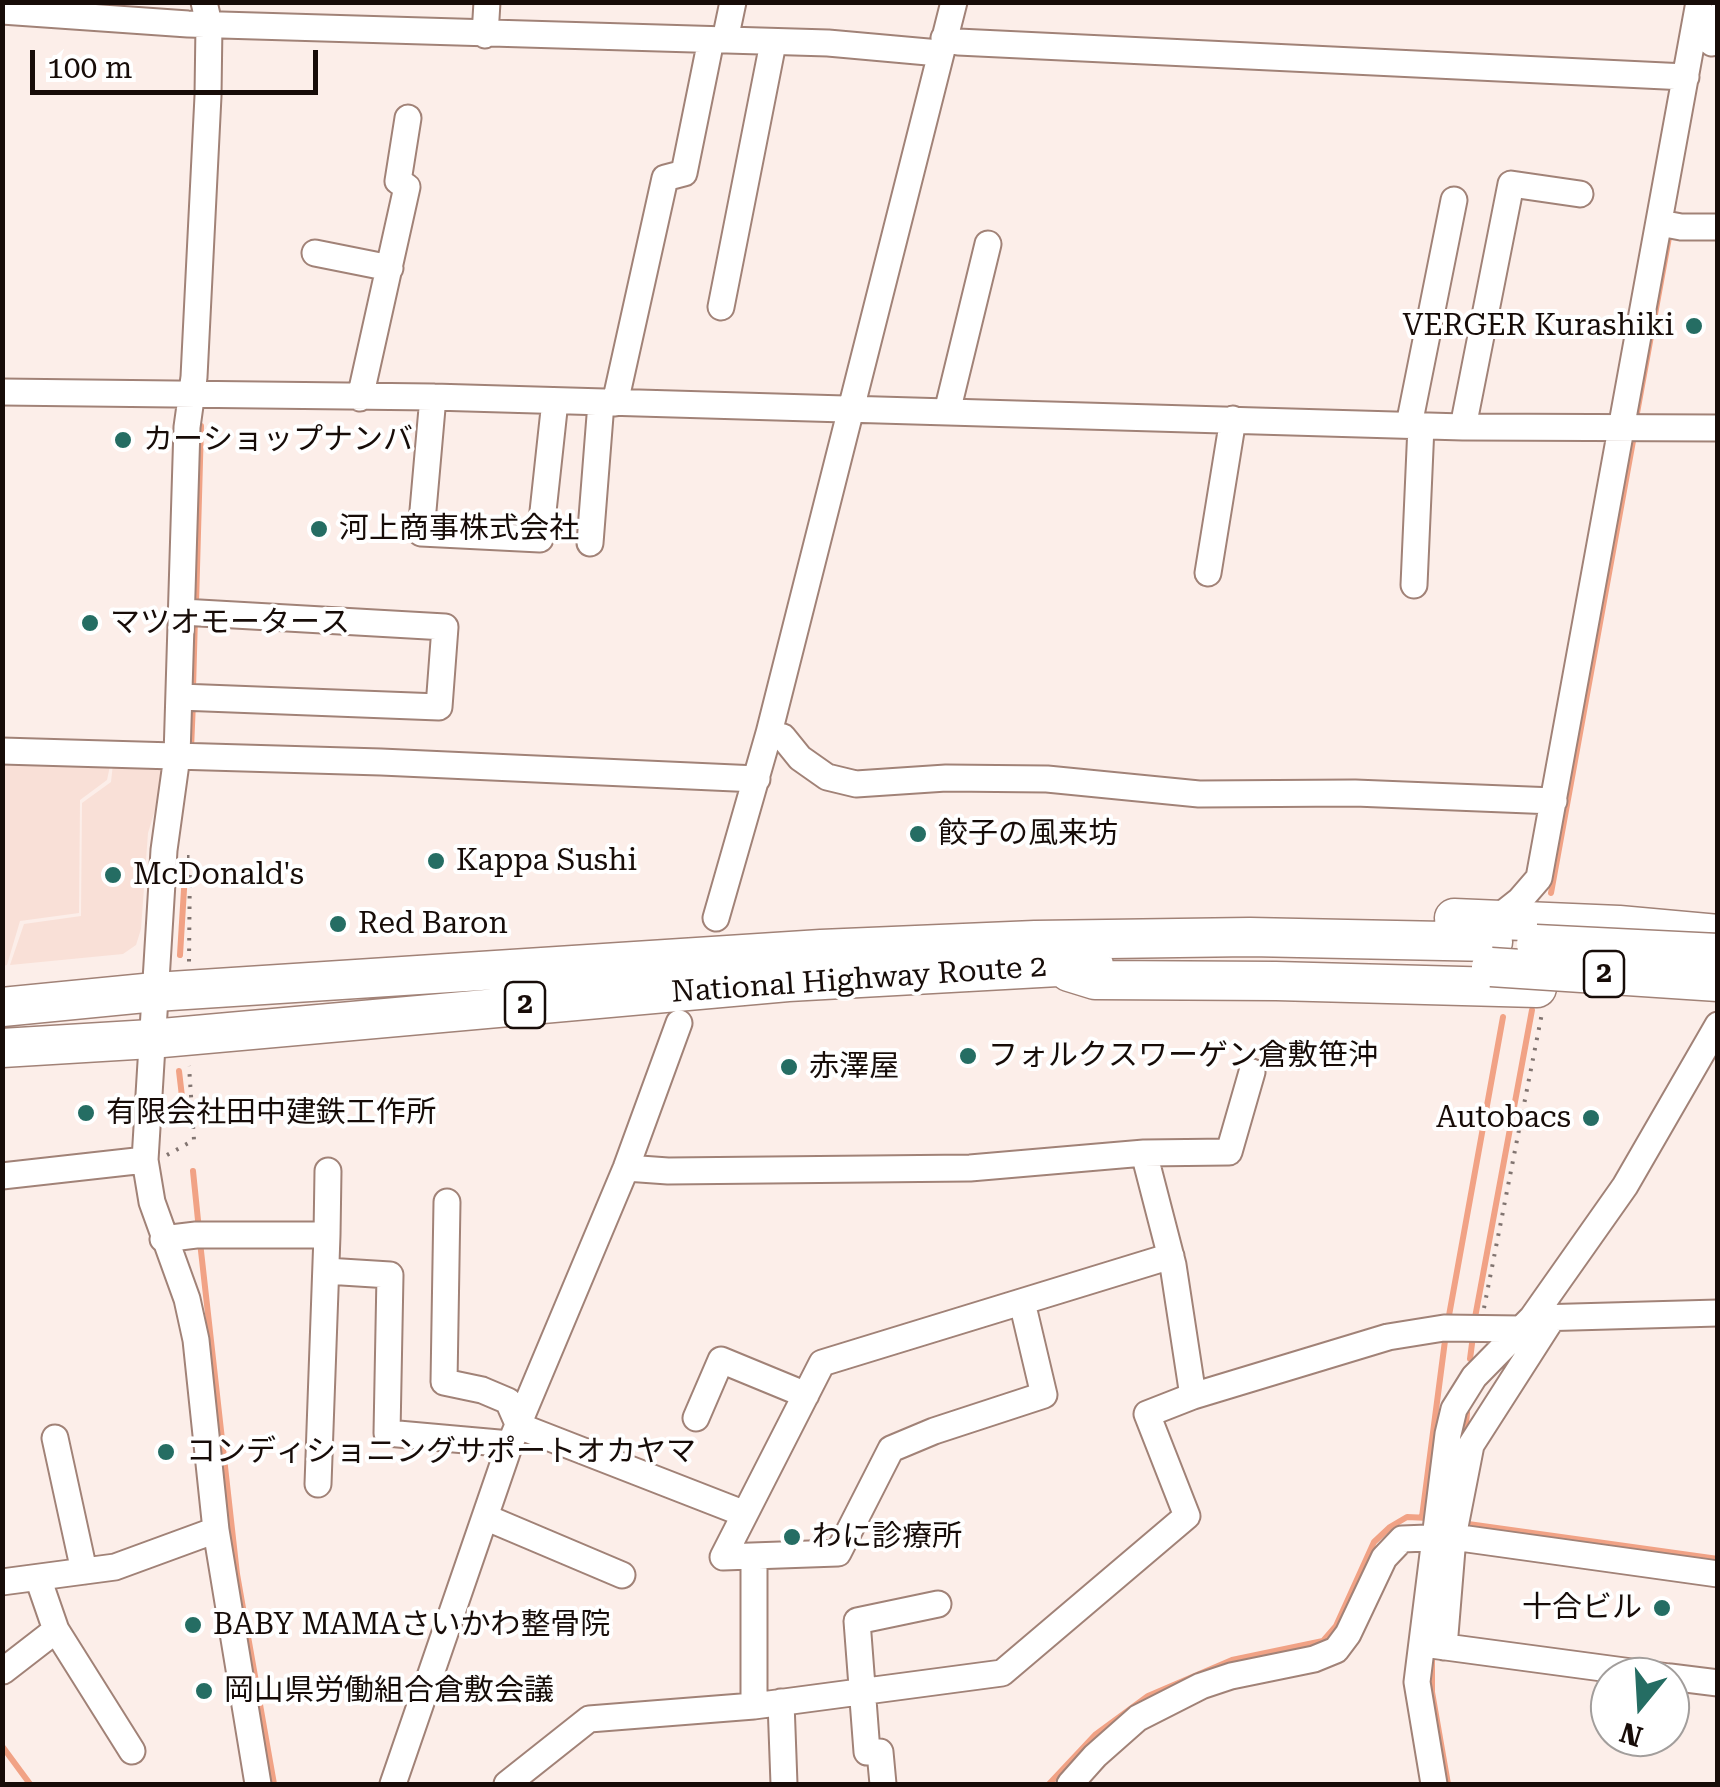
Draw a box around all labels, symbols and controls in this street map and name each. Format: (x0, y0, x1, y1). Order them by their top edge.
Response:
scale bar (35, 30, 322, 92)
text: 100 m (47, 50, 132, 85)
place label: VERGER Kurashiki (1403, 308, 1674, 344)
marker: VERGER Kurashiki (1683, 315, 1705, 337)
place label: カーショップナンバ (143, 422, 413, 458)
marker: カーショップナンバ (112, 429, 134, 451)
place label: 河上商事株式会社 (339, 511, 579, 547)
marker: 河上商事株式会社 (308, 518, 330, 540)
place label: マツオモータース (110, 605, 350, 641)
marker: マツオモータース (79, 612, 101, 634)
place label: 餃子の風来坊 (938, 816, 1118, 852)
marker: 餃子の風来坊 (907, 823, 929, 845)
place label: Kappa Sushi (456, 843, 637, 879)
marker: Kappa Sushi (425, 850, 447, 872)
place label: McDonald's (133, 857, 304, 893)
marker: McDonald's (102, 864, 124, 886)
place label: Red Baron (358, 906, 508, 942)
marker: Red Baron (327, 913, 349, 935)
street label: National Highway Route 2 (670, 949, 1048, 1011)
road number: 2 (1584, 951, 1624, 997)
road number: 2 (505, 982, 545, 1028)
place label: フォルクスワーゲン倉敷笹沖 (988, 1038, 1378, 1074)
marker: フォルクスワーゲン倉敷笹沖 (957, 1045, 979, 1067)
place label: 赤澤屋 (809, 1049, 899, 1085)
marker: 赤澤屋 (778, 1056, 800, 1078)
place label: 有限会社田中建鉄工作所 (106, 1095, 436, 1131)
place label: Autobacs (1436, 1100, 1571, 1136)
marker: 有限会社田中建鉄工作所 (75, 1102, 97, 1124)
marker: Autobacs (1580, 1107, 1602, 1129)
place label: コンディショニングサポートオカヤマ (186, 1434, 696, 1470)
marker: コンディショニングサポートオカヤマ (155, 1441, 177, 1463)
place label: わに診療所 (812, 1519, 962, 1555)
marker: わに診療所 (781, 1526, 803, 1548)
place label: 十合ビル (1522, 1590, 1642, 1626)
marker: 十合ビル (1651, 1597, 1673, 1619)
place label: BABY MAMAさいかわ整骨院 (213, 1607, 611, 1643)
marker: BABY MAMAさいかわ整骨院 (182, 1614, 204, 1636)
north arrow (1590, 1657, 1690, 1757)
place label: 岡山県労働組合倉敷会議 (224, 1673, 554, 1709)
marker: 岡山県労働組合倉敷会議 (193, 1680, 215, 1702)
text: N (1616, 1715, 1647, 1753)

